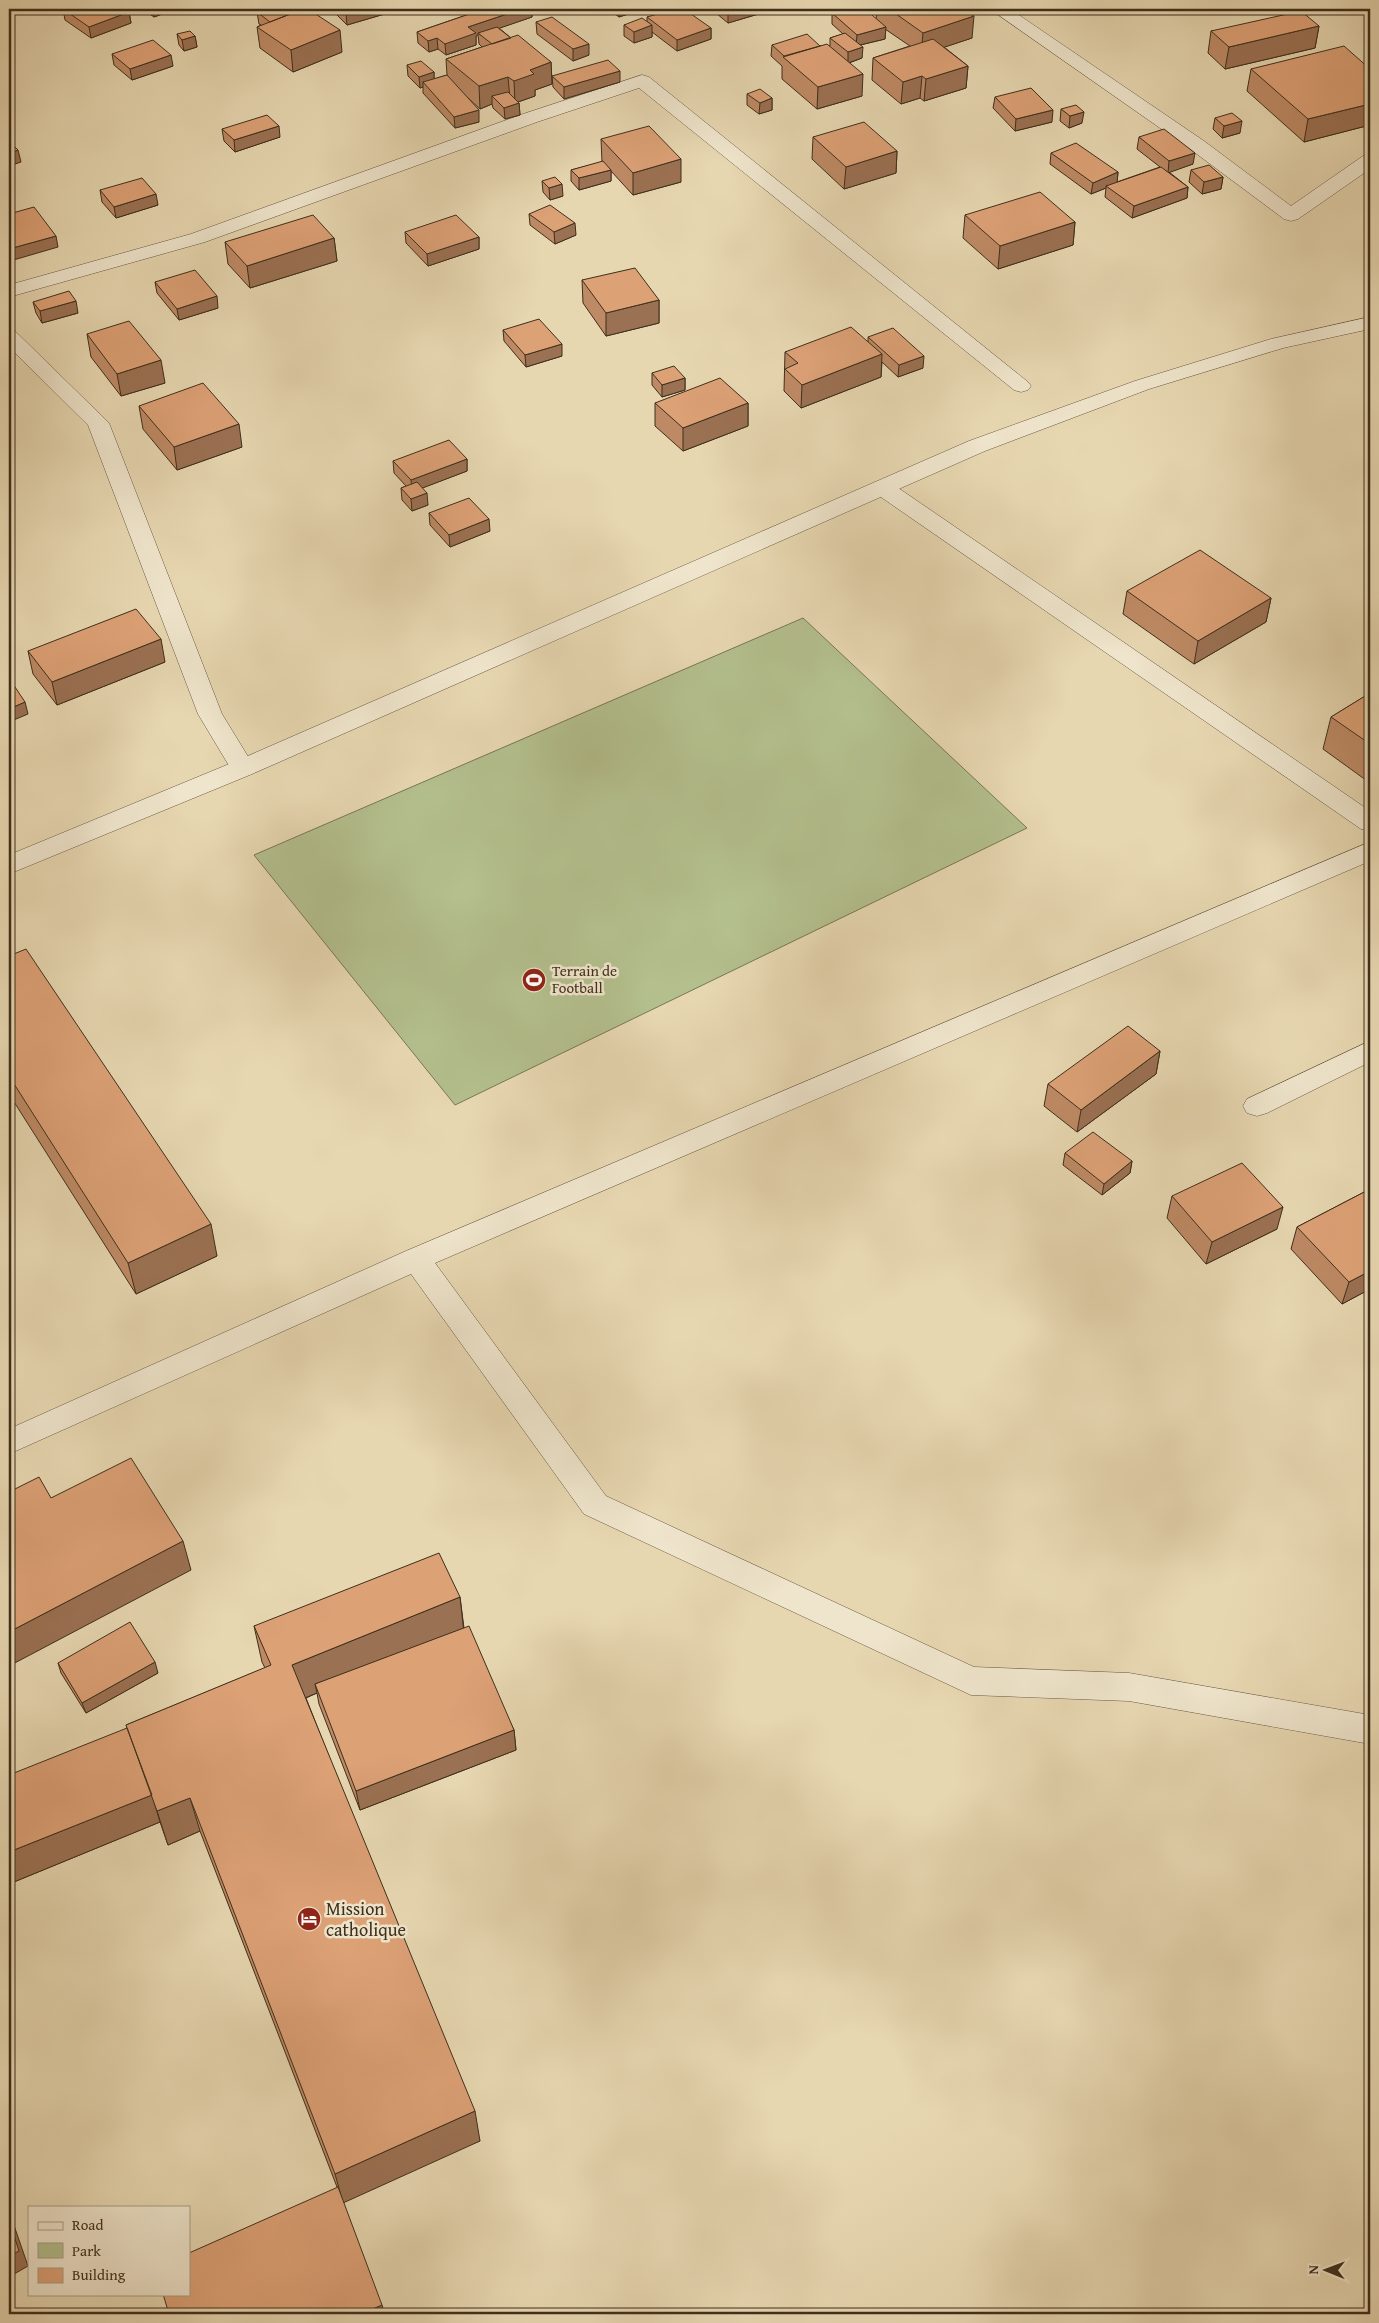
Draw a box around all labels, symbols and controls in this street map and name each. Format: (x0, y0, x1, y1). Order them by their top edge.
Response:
place label: Terrain de Football (552, 960, 617, 998)
sports icon: Terrain de Football (521, 967, 547, 993)
place label: Mission catholique (326, 1895, 406, 1943)
hotel icon: Mission catholique (296, 1906, 322, 1932)
legend (28, 2206, 190, 2296)
text: Road (72, 2214, 103, 2235)
text: Park (72, 2240, 101, 2261)
north arrow (1302, 2246, 1352, 2296)
text: Building (72, 2264, 126, 2285)
text: N (1303, 2264, 1323, 2275)

